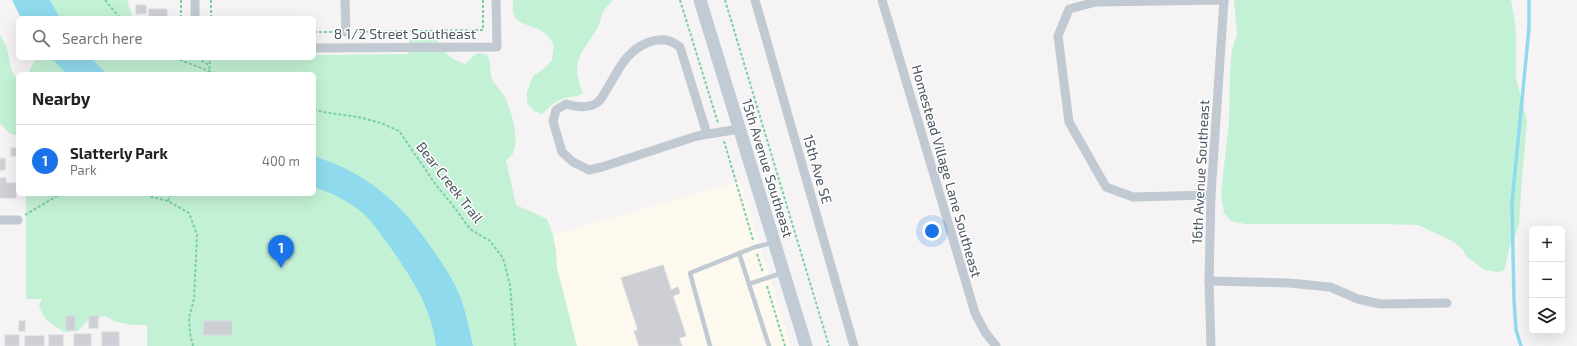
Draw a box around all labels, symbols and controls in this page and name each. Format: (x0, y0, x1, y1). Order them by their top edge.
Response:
search box (16, 16, 316, 60)
street label: 8 1/2 Street Southeast (334, 25, 476, 42)
icon: search (30, 27, 52, 49)
text: Search here (62, 29, 143, 47)
street label: Homestead Village Lane Southeast (908, 63, 986, 279)
text: Nearby (32, 88, 90, 108)
street label: 15th Avenue Southeast (739, 97, 797, 239)
street label: 16th Avenue Southeast (1188, 99, 1212, 245)
street label: 15th Ave SE (800, 132, 836, 206)
street label: Bear Creek Trail (413, 138, 487, 227)
text: Slatterly Park (70, 144, 168, 162)
text: 1 (42, 153, 48, 169)
text: 400 m (262, 153, 300, 169)
text: Park (70, 162, 97, 178)
your location (922, 221, 942, 241)
map controls (1529, 226, 1565, 334)
button: + (1529, 226, 1565, 262)
pin: 1 (268, 235, 294, 268)
button: − (1529, 262, 1565, 298)
button: layers (1529, 298, 1565, 334)

